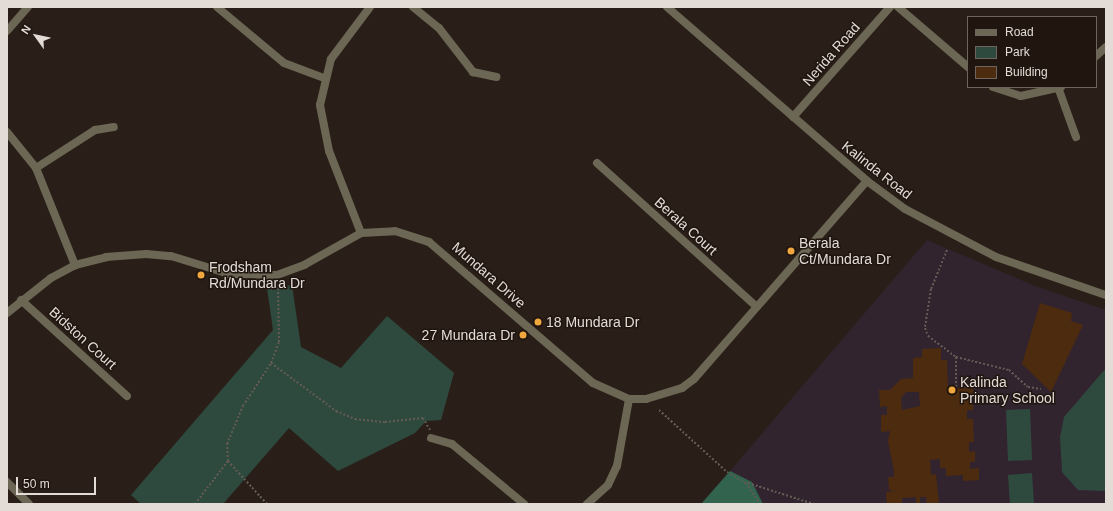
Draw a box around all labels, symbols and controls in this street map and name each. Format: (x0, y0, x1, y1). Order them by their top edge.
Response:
north arrow (16, 16, 56, 56)
legend (967, 16, 1097, 88)
street label: Nerida Road (799, 19, 863, 89)
text: N (19, 23, 33, 36)
text: Road (1005, 25, 1034, 39)
text: Park (1005, 45, 1030, 59)
text: Building (1005, 65, 1048, 79)
street label: Kalinda Road (839, 138, 915, 202)
street label: Berala Court (651, 193, 721, 259)
place label: Berala Ct/Mundara Dr (799, 235, 891, 268)
street label: Mundara Drive (449, 239, 529, 311)
marker: Berala Ct/Mundara Dr (786, 246, 796, 256)
place label: Frodsham Rd/Mundara Dr (209, 259, 305, 292)
marker: Frodsham Rd/Mundara Dr (196, 270, 206, 280)
street label: Bidston Court (46, 303, 120, 373)
place label: 18 Mundara Dr (546, 314, 639, 330)
marker: 18 Mundara Dr (533, 317, 543, 327)
place label: 27 Mundara Dr (422, 327, 515, 343)
marker: 27 Mundara Dr (518, 330, 528, 340)
place label: Kalinda Primary School (960, 374, 1055, 406)
marker: Kalinda Primary School (947, 385, 957, 395)
scale bar (18, 469, 98, 495)
text: 50 m (23, 477, 50, 491)

